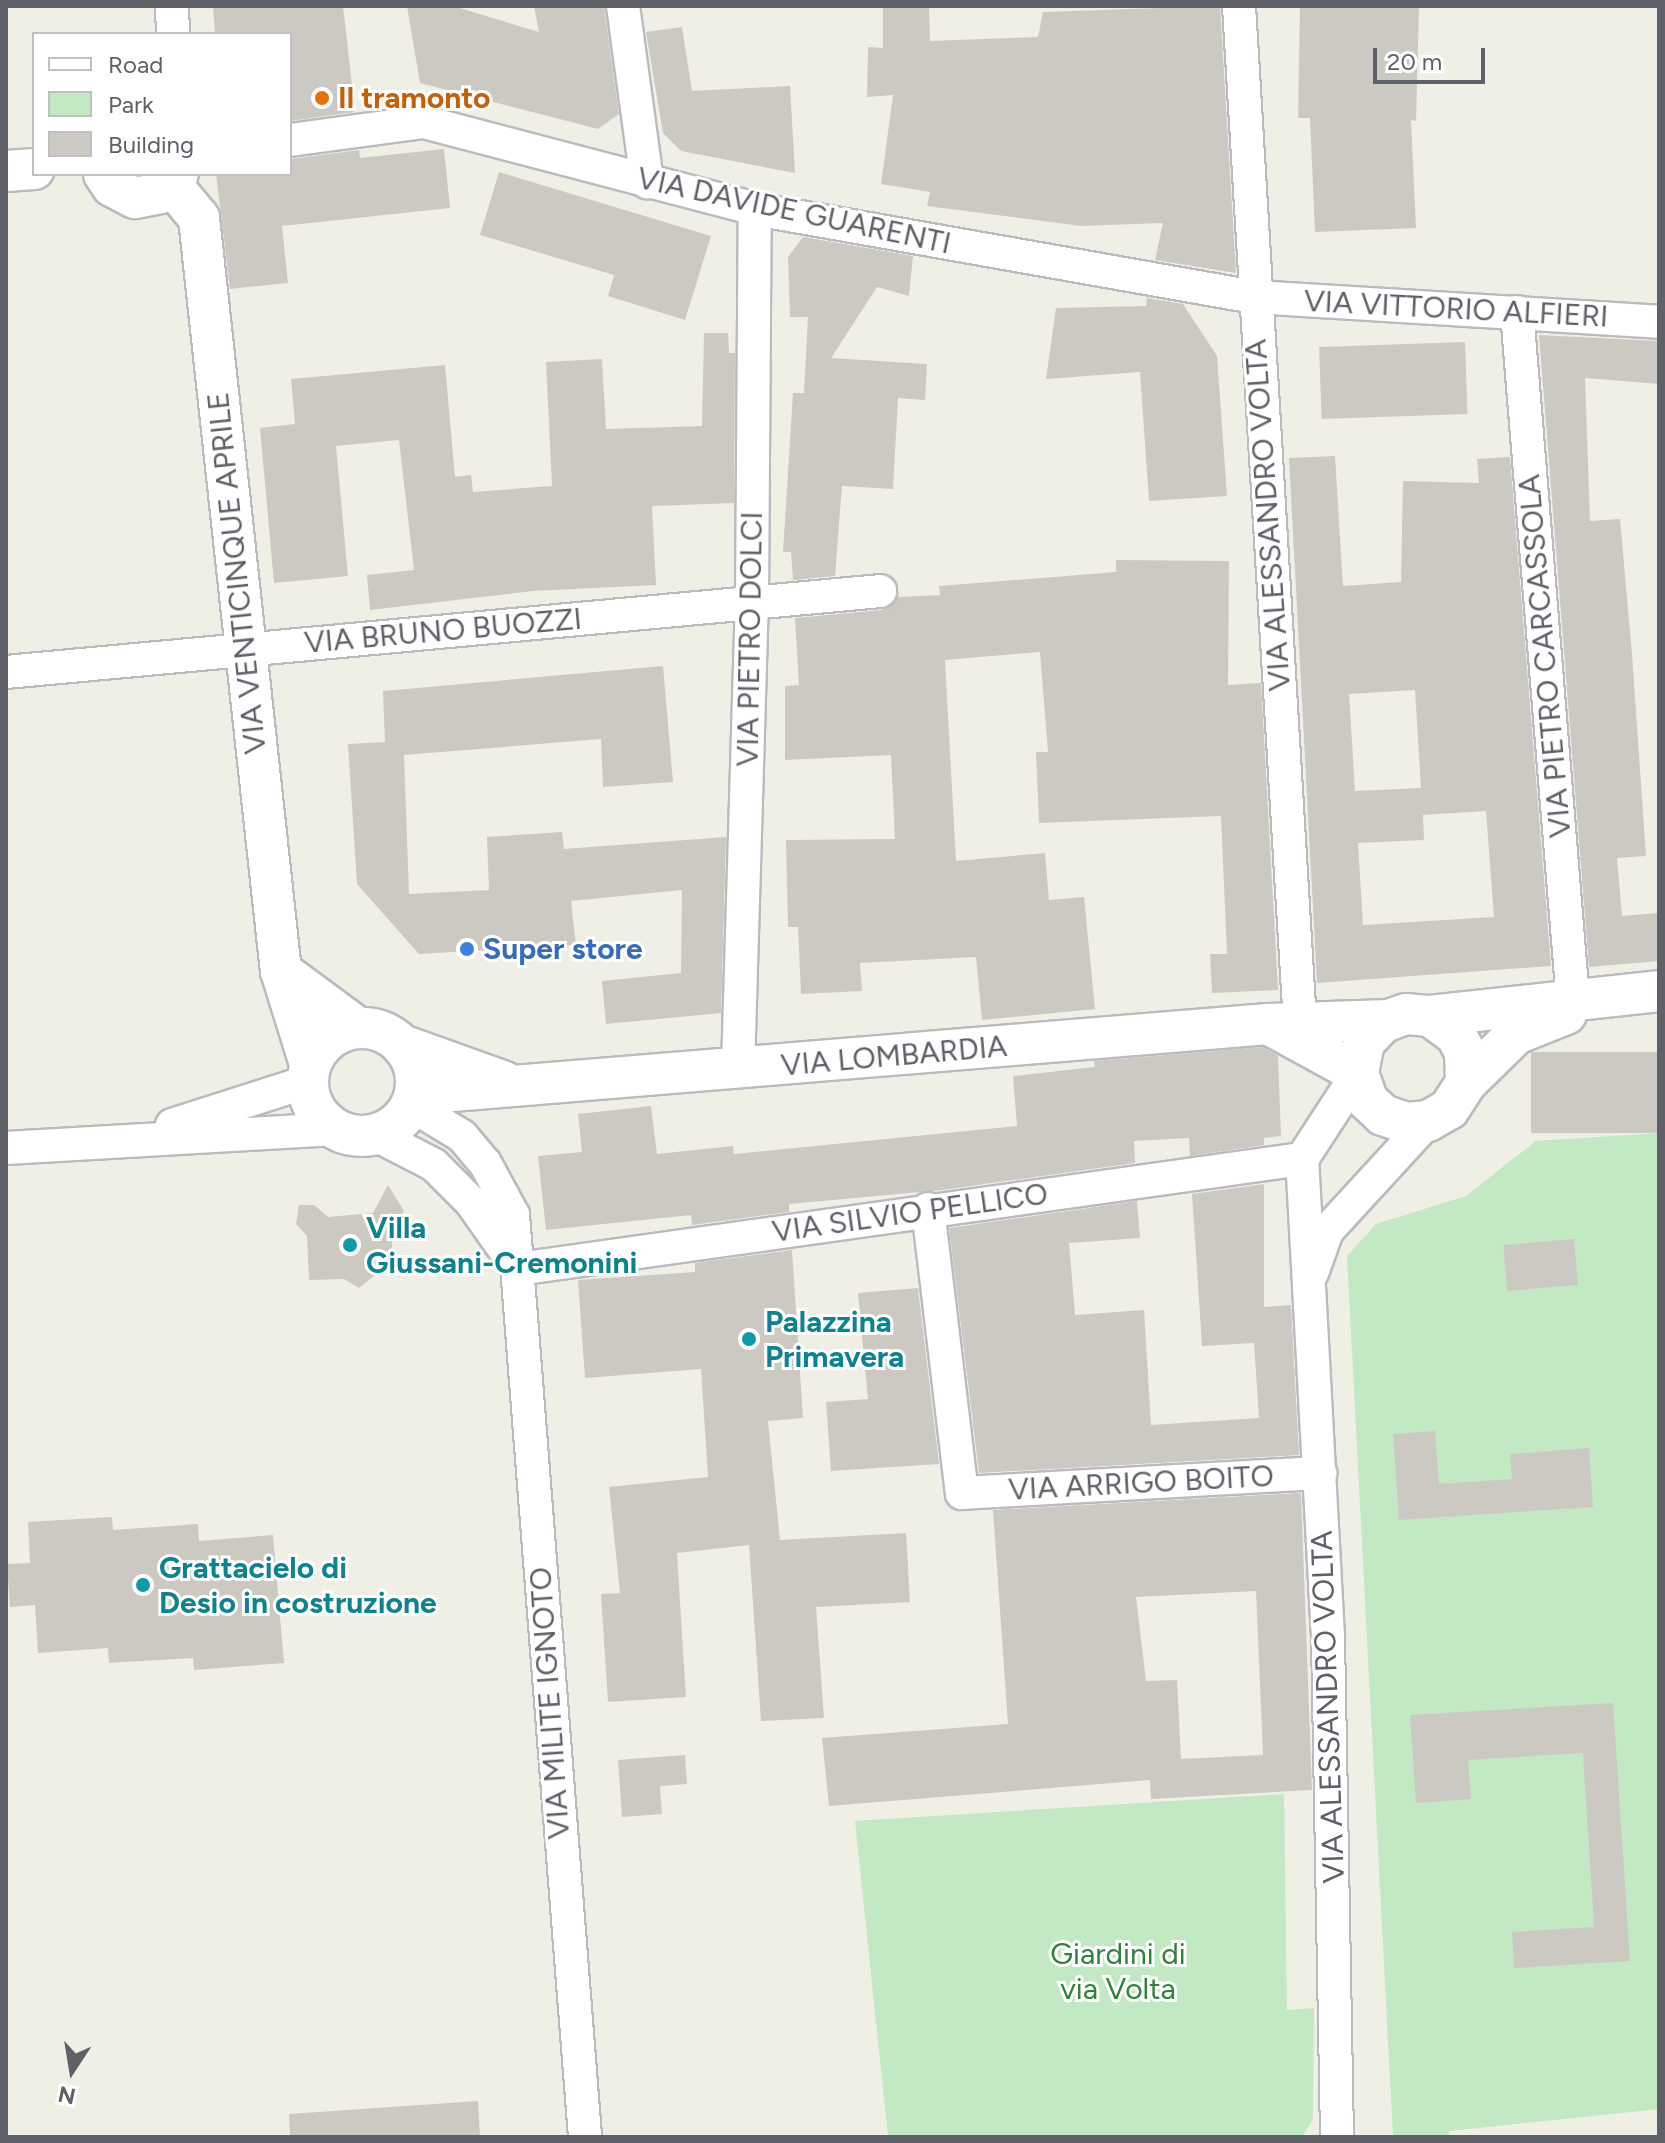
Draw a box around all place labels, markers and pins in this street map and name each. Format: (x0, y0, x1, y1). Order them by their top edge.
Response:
place label: Il tramonto (338, 80, 490, 116)
marker: Il tramonto (313, 89, 331, 107)
place label: Super store (483, 931, 643, 967)
marker: Super store (458, 940, 476, 958)
place label: Villa Giussani-Cremonini (366, 1210, 637, 1280)
marker: Villa Giussani-Cremonini (341, 1236, 359, 1254)
place label: Palazzina Primavera (765, 1304, 904, 1374)
marker: Palazzina Primavera (740, 1330, 758, 1348)
place label: Grattacielo di Desio in costruzione (159, 1550, 437, 1620)
marker: Grattacielo di Desio in costruzione (134, 1576, 152, 1594)

